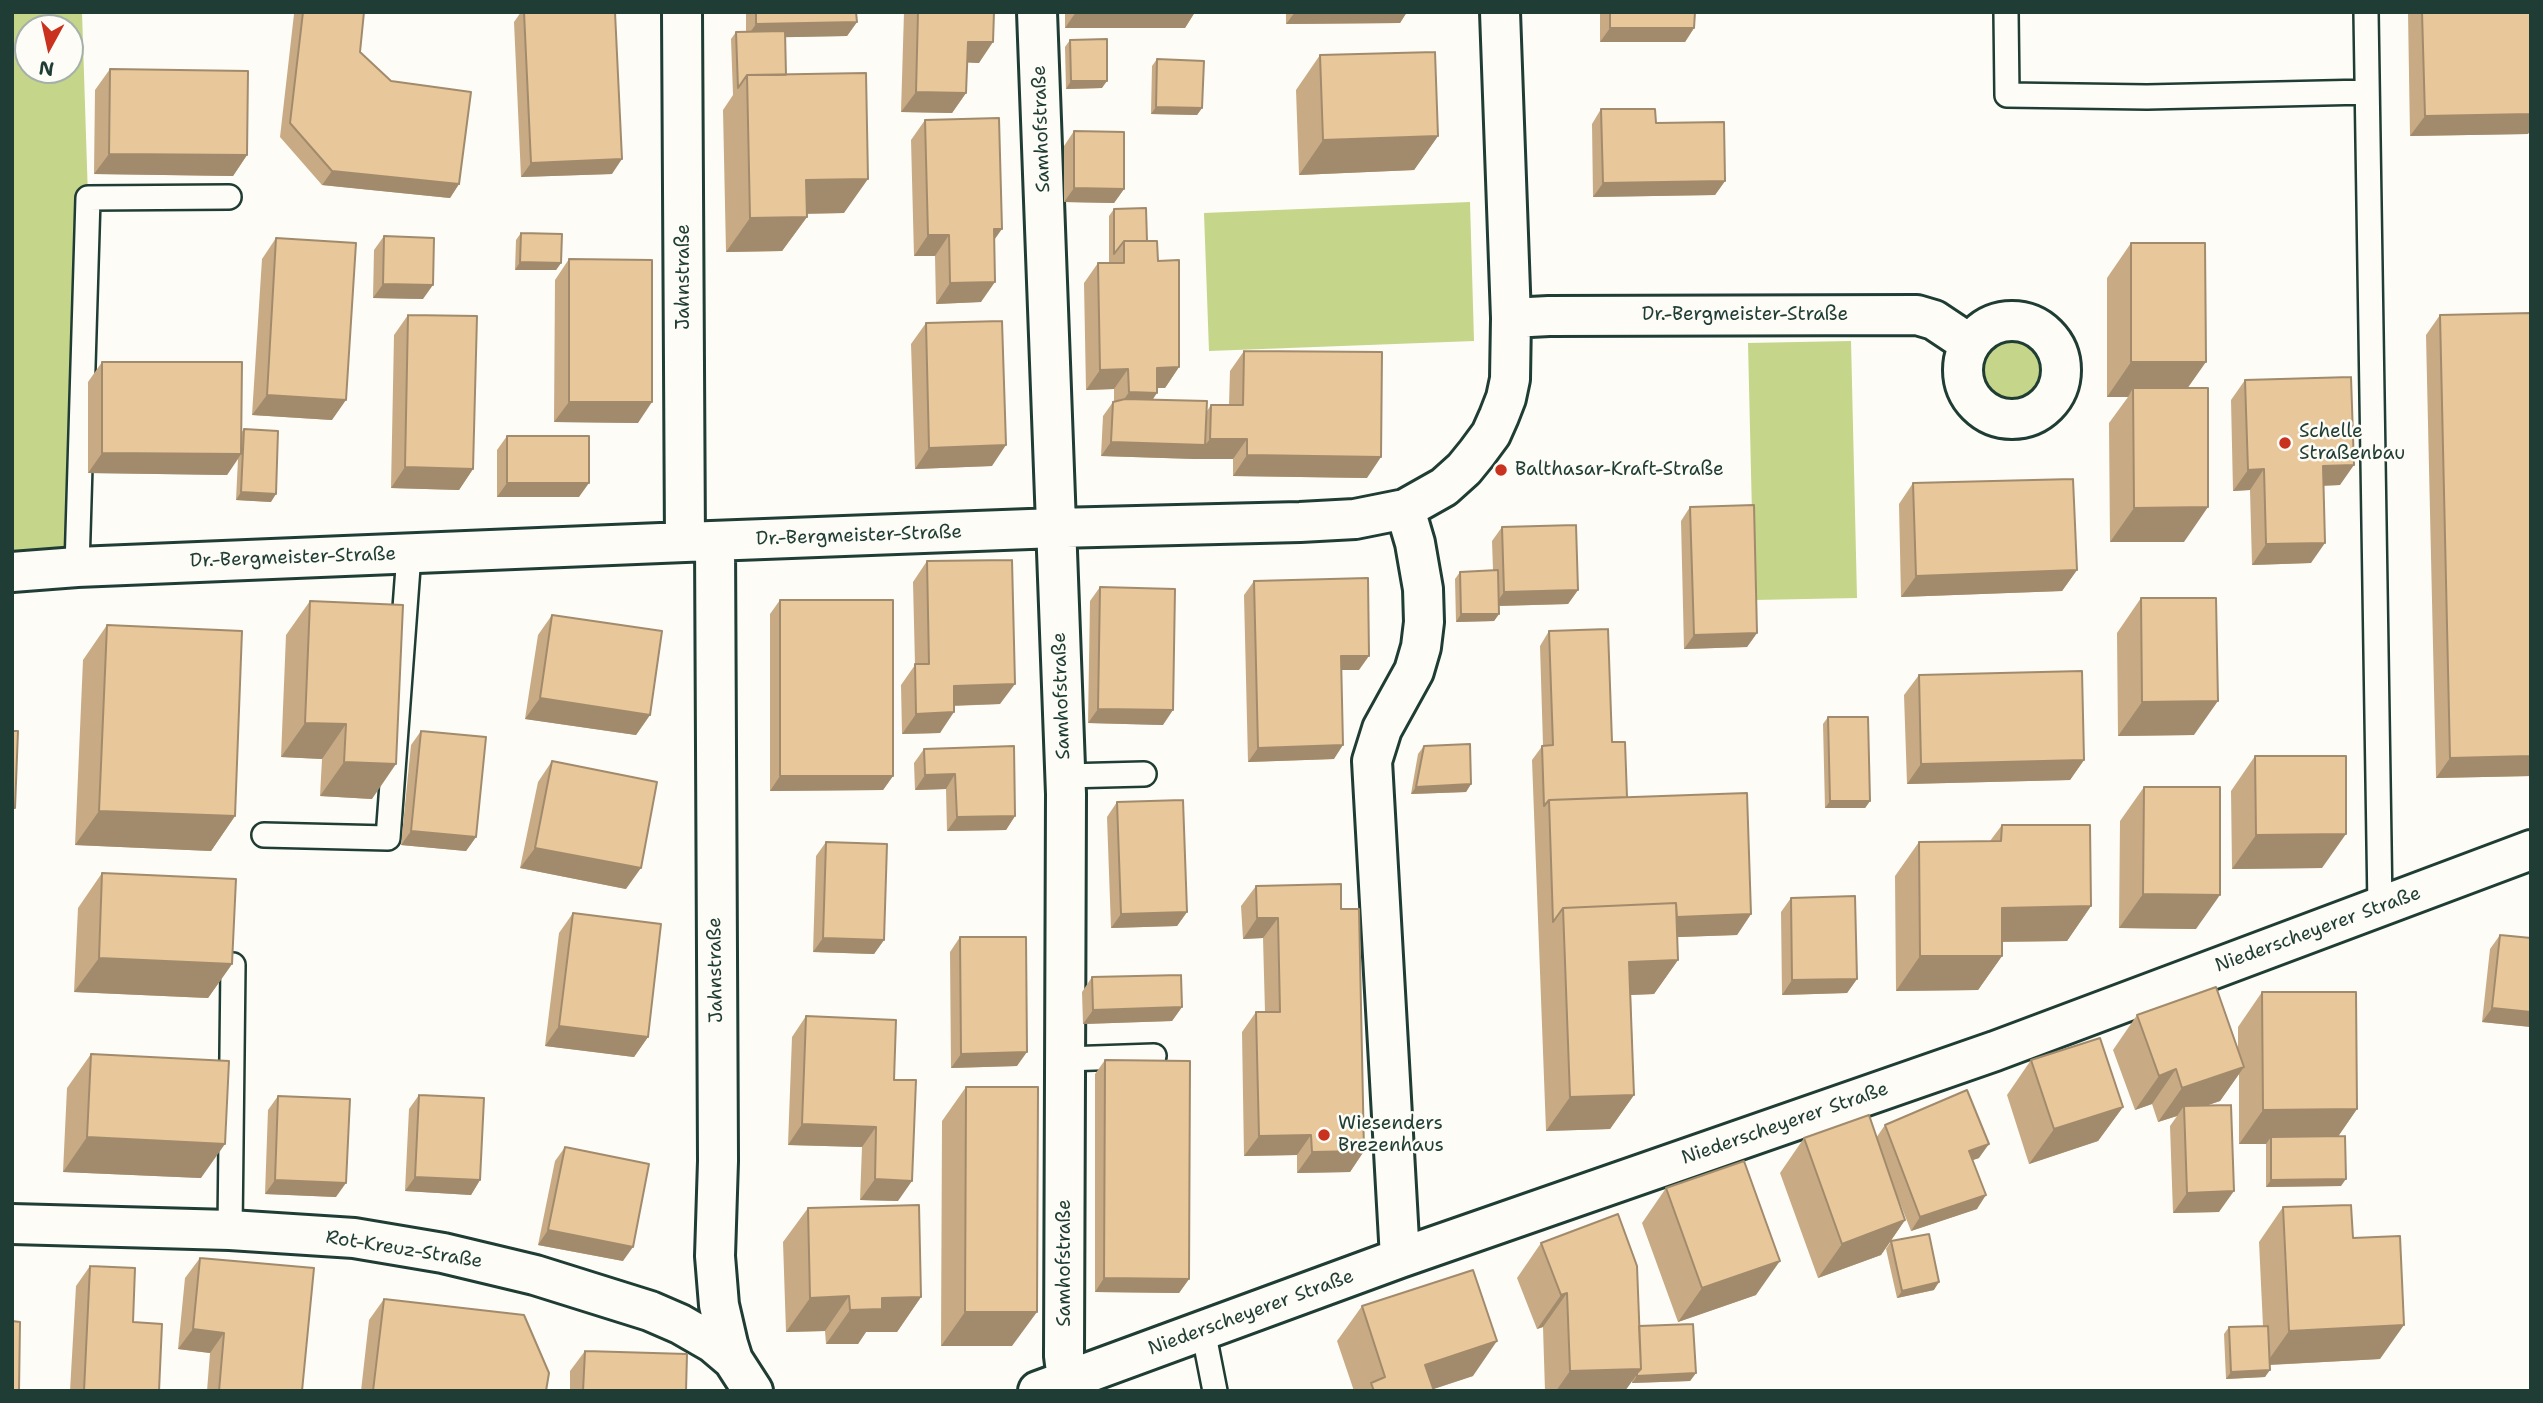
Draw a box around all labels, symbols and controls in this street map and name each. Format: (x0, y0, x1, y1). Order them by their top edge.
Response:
north arrow (14, 14, 84, 84)
text: N (37, 55, 55, 82)
street label: Samhofstraße (1028, 65, 1056, 193)
street label: Jahnstraße (673, 224, 695, 330)
street label: Dr.-Bergmeister-Straße (1642, 304, 1848, 326)
place label: Schelle Straßenbau (2299, 421, 2405, 465)
marker: Schelle Straßenbau (2277, 435, 2293, 451)
place label: Balthasar-Kraft-Straße (1515, 459, 1724, 481)
marker: Balthasar-Kraft-Straße (1493, 462, 1509, 478)
street label: Dr.-Bergmeister-Straße (756, 521, 962, 551)
street label: Dr.-Bergmeister-Straße (190, 543, 396, 573)
street label: Samhofstraße (1048, 632, 1076, 760)
street label: Niederscheyerer Straße (2212, 882, 2424, 978)
street label: Jahnstraße (704, 917, 728, 1023)
street label: Niederscheyerer Straße (1679, 1078, 1891, 1170)
place label: Wiesenders Brezenhaus (1338, 1113, 1444, 1157)
marker: Wiesenders Brezenhaus (1316, 1127, 1332, 1143)
street label: Samhofstraße (1054, 1199, 1076, 1327)
street label: Rot-Kreuz-Straße (324, 1226, 484, 1274)
street label: Niederscheyerer Straße (1145, 1265, 1357, 1361)

